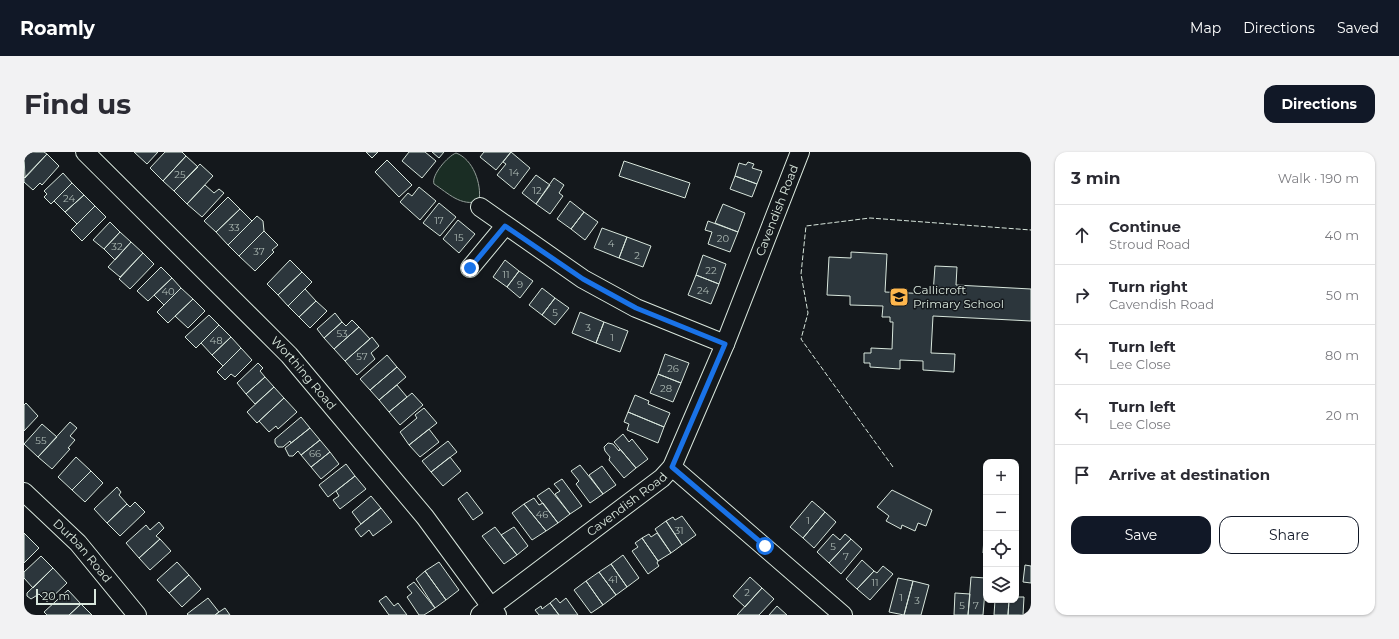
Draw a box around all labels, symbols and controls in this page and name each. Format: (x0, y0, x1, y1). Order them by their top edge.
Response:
text: Roamly (20, 17, 95, 40)
text: Map (1190, 19, 1221, 37)
text: Directions (1243, 19, 1315, 37)
text: Saved (1337, 19, 1379, 37)
button: Directions (1264, 85, 1375, 123)
text: Find us (24, 87, 131, 121)
street label: Cavendish Road (752, 162, 801, 258)
house number: 14 (509, 166, 519, 179)
house number: 25 (174, 168, 186, 181)
text: 3 min (1071, 168, 1121, 188)
text: Walk · 190 m (1278, 170, 1359, 186)
house number: 12 (532, 184, 542, 197)
house number: 24 (63, 192, 75, 205)
house number: 17 (434, 214, 444, 227)
text: Continue (1109, 217, 1181, 236)
house number: 33 (228, 221, 240, 234)
icon: ahead (1071, 224, 1093, 246)
text: 40 m (1325, 227, 1359, 243)
house number: 15 (454, 231, 464, 244)
house number: 20 (717, 232, 730, 245)
text: Stroud Road (1109, 236, 1190, 252)
house number: 4 (608, 237, 615, 250)
house number: 32 (111, 240, 123, 253)
house number: 37 (253, 245, 265, 258)
house number: 2 (634, 249, 640, 262)
route end (461, 259, 479, 277)
house number: 22 (705, 264, 717, 277)
house number: 11 (502, 268, 510, 281)
text: Turn right (1109, 277, 1188, 296)
house number: 9 (517, 278, 523, 291)
place label: Callicroft Primary School (913, 282, 1004, 311)
house number: 24 (697, 284, 709, 297)
icon: right (1071, 284, 1093, 306)
house number: 40 (161, 285, 175, 298)
school or university icon: Callicroft Primary School (888, 286, 910, 308)
text: 50 m (1326, 287, 1359, 303)
text: Cavendish Road (1109, 296, 1214, 312)
house number: 5 (552, 306, 558, 319)
house number: 3 (585, 321, 591, 334)
house number: 53 (336, 327, 348, 340)
house number: 1 (610, 331, 614, 344)
street label: Worthing Road (268, 333, 340, 413)
house number: 48 (209, 334, 223, 347)
text: Turn left (1109, 337, 1176, 356)
icon: left (1071, 344, 1093, 366)
text: 80 m (1325, 347, 1359, 363)
house number: 57 (356, 350, 368, 363)
text: Lee Close (1109, 356, 1171, 372)
house number: 26 (667, 362, 679, 375)
house number: 28 (660, 382, 672, 395)
text: Turn left (1109, 397, 1176, 416)
icon: left (1071, 404, 1093, 426)
text: 20 m (1326, 407, 1359, 423)
text: Lee Close (1109, 416, 1171, 432)
house number: 55 (35, 434, 47, 447)
house number: 66 (309, 447, 321, 460)
map controls (983, 459, 1019, 603)
button: + (983, 459, 1019, 495)
icon: arrive (1071, 464, 1093, 486)
text: Arrive at destination (1109, 465, 1270, 484)
street label: Cavendish Road (583, 469, 670, 539)
button: − (983, 495, 1019, 531)
house number: 46 (536, 508, 548, 521)
house number: 1 (806, 514, 810, 527)
street label: Durban Road (50, 515, 115, 585)
button: Save (1071, 516, 1211, 554)
button: Share (1219, 516, 1359, 554)
house number: 31 (674, 524, 684, 537)
button: locate (983, 531, 1019, 567)
route start (756, 537, 774, 555)
house number: 5 (830, 540, 836, 553)
house number: 7 (843, 550, 849, 563)
button: layers (983, 567, 1019, 603)
house number: 41 (608, 573, 618, 586)
house number: 11 (871, 576, 879, 589)
house number: 2 (744, 586, 750, 599)
scale bar (36, 587, 96, 606)
text: 20 m (42, 589, 70, 603)
house number: 1 (899, 591, 903, 604)
house number: 3 (914, 594, 920, 607)
house number: 5 (959, 599, 965, 612)
house number: 7 (973, 599, 979, 612)

